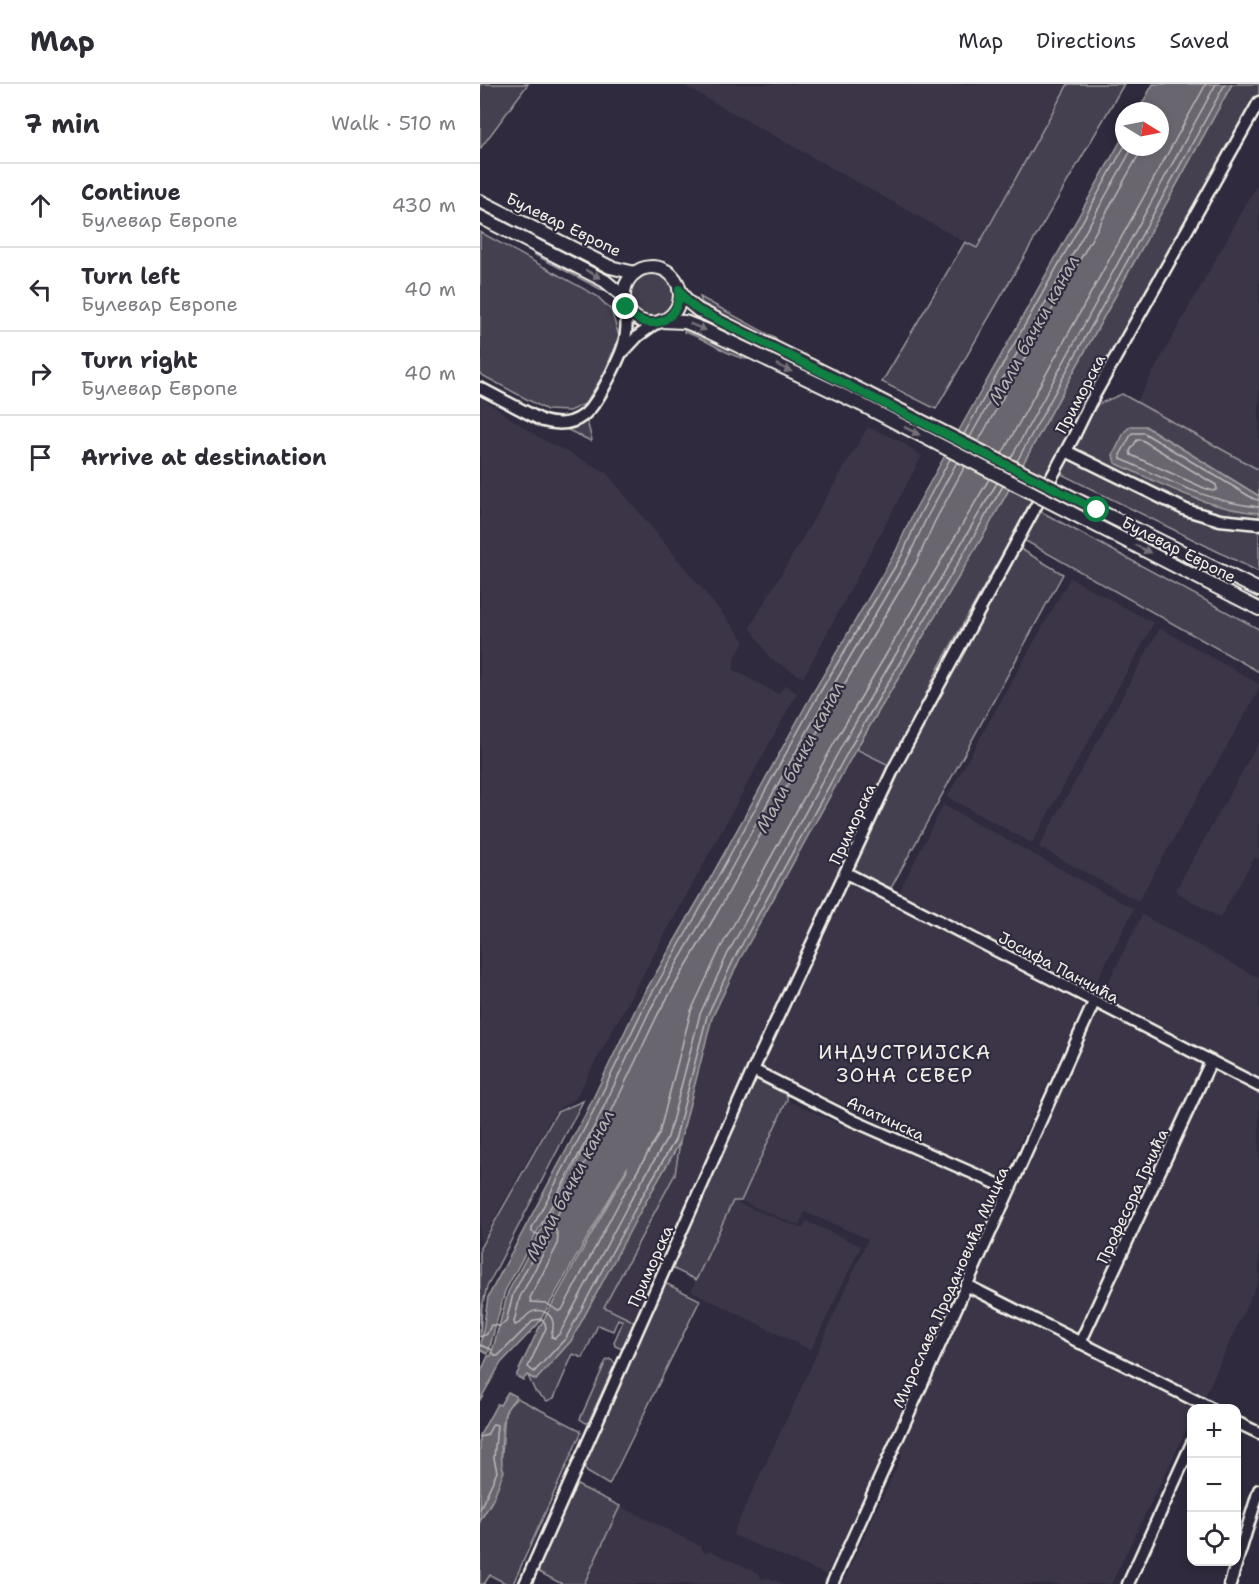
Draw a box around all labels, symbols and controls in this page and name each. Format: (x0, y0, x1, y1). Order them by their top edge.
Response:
text: Map (30, 22, 95, 60)
text: Map (958, 27, 1003, 55)
text: Directions (1036, 27, 1136, 55)
text: Saved (1169, 27, 1229, 55)
north arrow (1115, 102, 1169, 156)
text: 7 min (24, 106, 100, 141)
text: Walk · 510 m (331, 110, 456, 136)
text: Continue (81, 178, 181, 207)
street label: Булевар Европе (503, 188, 625, 261)
icon: ahead (24, 189, 57, 222)
text: 430 m (392, 192, 456, 218)
text: Булевар Европе (81, 207, 238, 233)
water label: Мали бачки канал (983, 251, 1085, 409)
text: Turn left (81, 262, 180, 291)
one-way arrow (585, 269, 601, 280)
icon: left (24, 273, 57, 306)
text: 40 m (404, 276, 456, 302)
text: Булевар Европе (81, 291, 238, 317)
route end (612, 293, 638, 319)
one-way arrow (689, 322, 707, 332)
text: Turn right (81, 346, 198, 375)
street label: Приморска (1051, 351, 1110, 438)
icon: right (24, 357, 57, 390)
text: 40 m (404, 360, 456, 386)
one-way arrow (776, 363, 793, 372)
text: Булевар Европе (81, 375, 238, 401)
one-way arrow (904, 426, 921, 436)
icon: arrive (24, 441, 57, 474)
text: Arrive at destination (81, 443, 327, 472)
route start (1083, 496, 1109, 522)
street label: Булевар Европе (1118, 512, 1239, 587)
one-way arrow (1135, 544, 1152, 554)
water label: Мали бачки канал (750, 677, 850, 837)
street label: Приморска (824, 780, 880, 868)
street label: Јосифа Панчића (995, 927, 1123, 1008)
district label: ИНДУСТРИЈСКА ЗОНА СЕВЕР (818, 1039, 992, 1088)
street label: Апатинска (843, 1091, 928, 1146)
water label: Мали бачки канал (520, 1105, 620, 1265)
street label: Професора Грчића (1092, 1125, 1173, 1267)
street label: Мирослава Продановића Мицка (888, 1163, 1013, 1411)
street label: Приморска (623, 1222, 678, 1310)
map controls (1187, 1404, 1241, 1566)
button: + (1187, 1404, 1241, 1458)
button: − (1187, 1458, 1241, 1512)
button: locate (1187, 1512, 1241, 1566)

